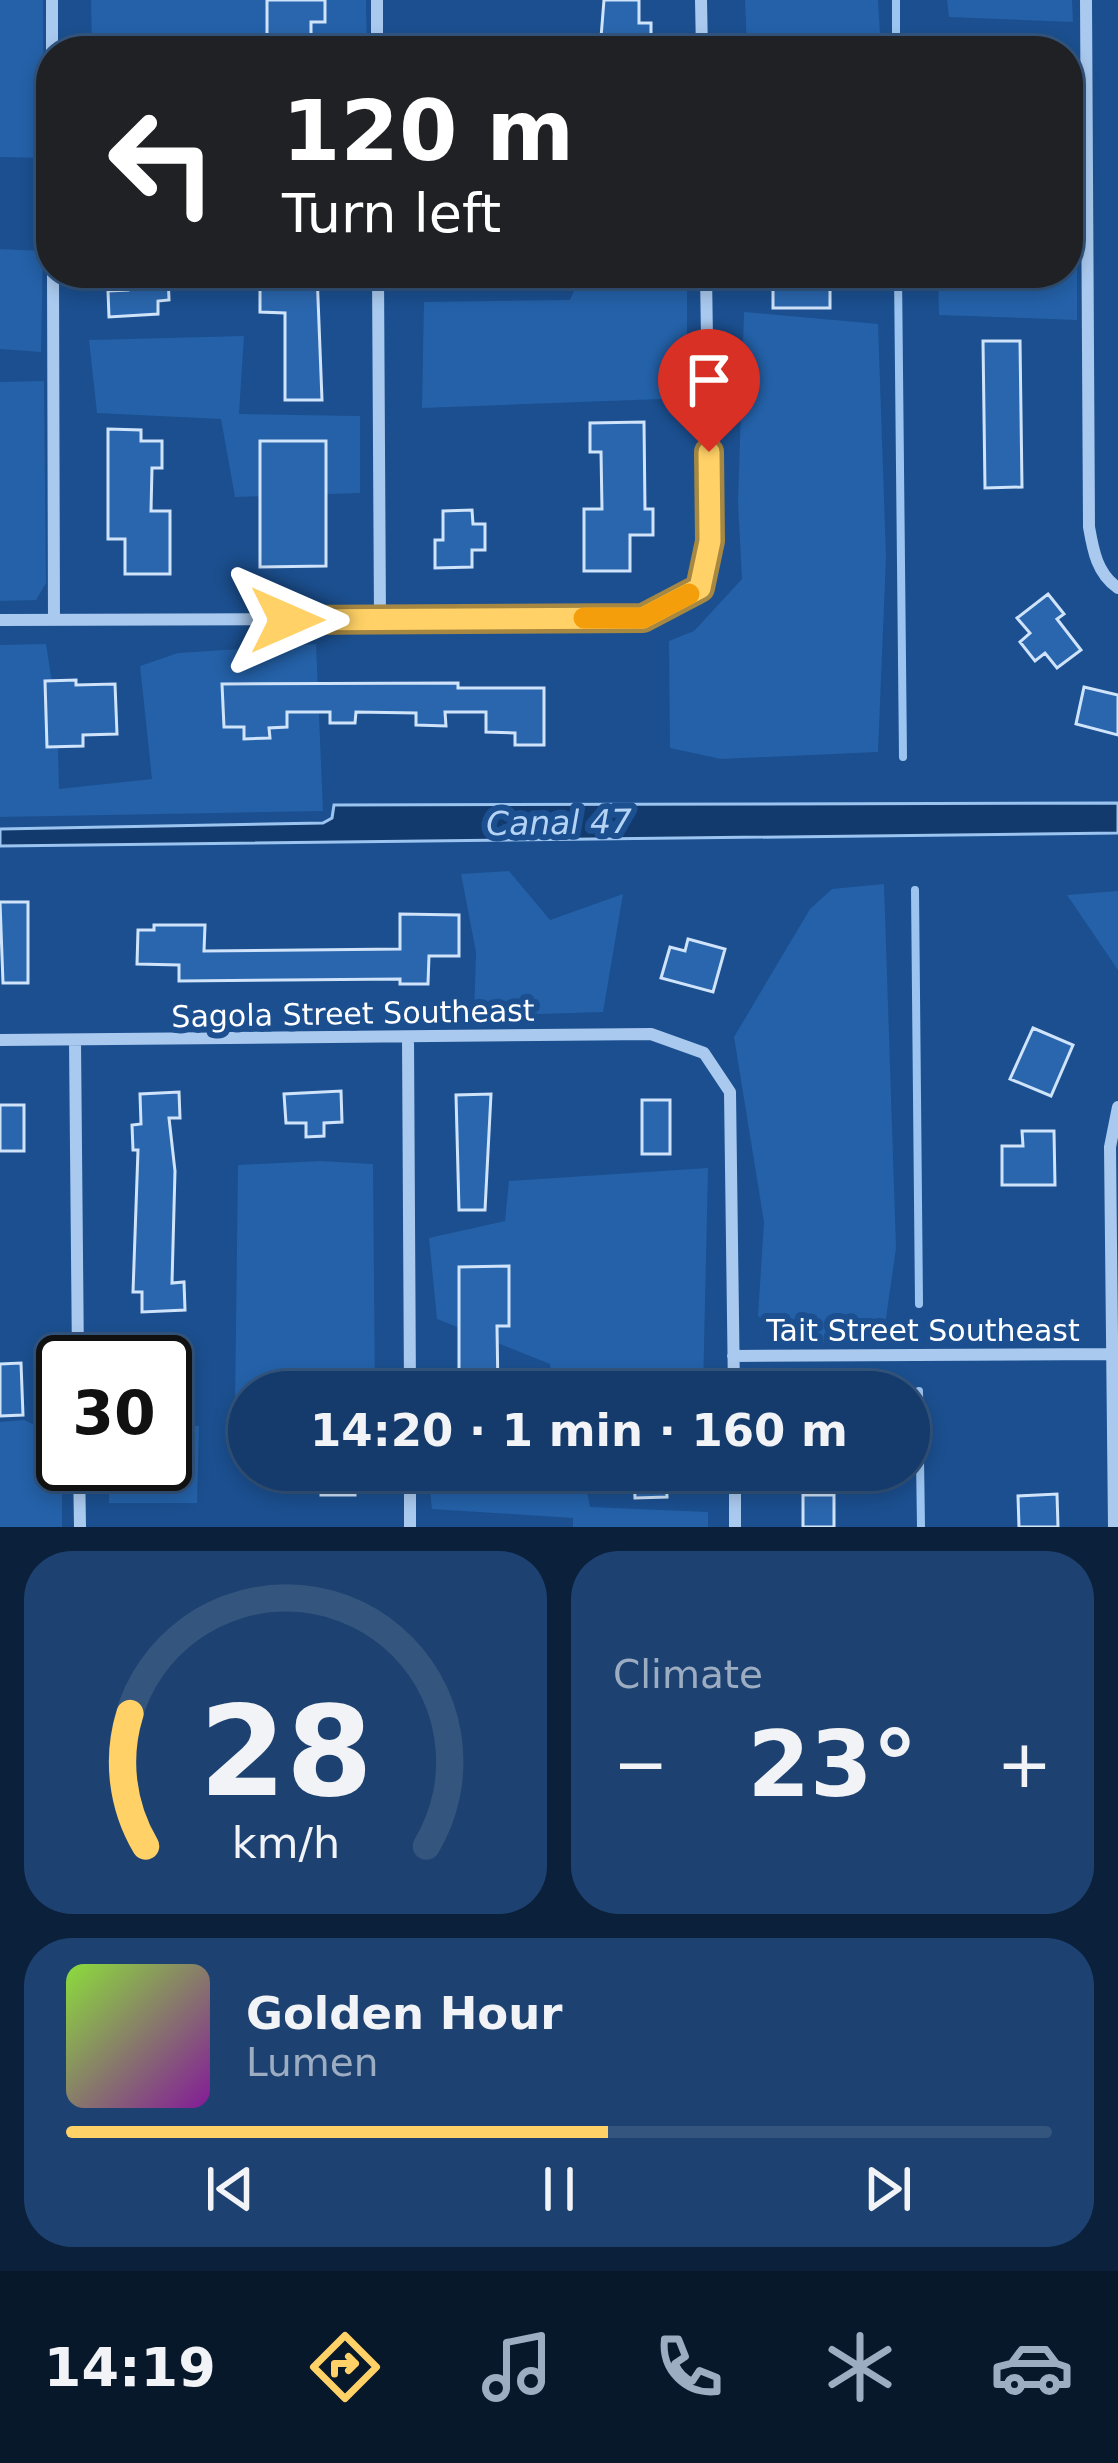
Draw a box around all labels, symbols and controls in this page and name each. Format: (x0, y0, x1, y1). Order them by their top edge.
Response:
text: 120 m (282, 82, 574, 180)
icon: left (84, 84, 240, 240)
text: Turn left (282, 182, 501, 245)
pin (658, 329, 760, 452)
icon: arrive (676, 347, 742, 413)
position arrow (224, 557, 350, 683)
water label: Canal 47 (486, 802, 632, 843)
street label: Sagola Street Southeast (171, 993, 535, 1034)
street label: Tait Street Southeast (765, 1313, 1080, 1348)
speed limit sign: 30 (36, 1335, 192, 1491)
text: 14:20 · 1 min · 160 m (310, 1404, 848, 1457)
text: Climate (613, 1652, 763, 1697)
text: 28 (199, 1679, 372, 1824)
text: 23° (747, 1712, 918, 1817)
text: − (613, 1726, 668, 1803)
text: + (997, 1726, 1052, 1803)
text: km/h (231, 1817, 340, 1867)
text: Golden Hour (246, 1987, 563, 2040)
text: Lumen (246, 2040, 378, 2085)
icon: previous (197, 2156, 263, 2222)
icon: pause (526, 2156, 592, 2222)
icon: next (855, 2156, 921, 2222)
icon: directions (303, 2325, 387, 2409)
icon: music (475, 2325, 559, 2409)
icon: phone (647, 2325, 731, 2409)
icon: climate (818, 2325, 902, 2409)
icon: car (990, 2325, 1074, 2409)
text: 14:19 (44, 2336, 216, 2399)

